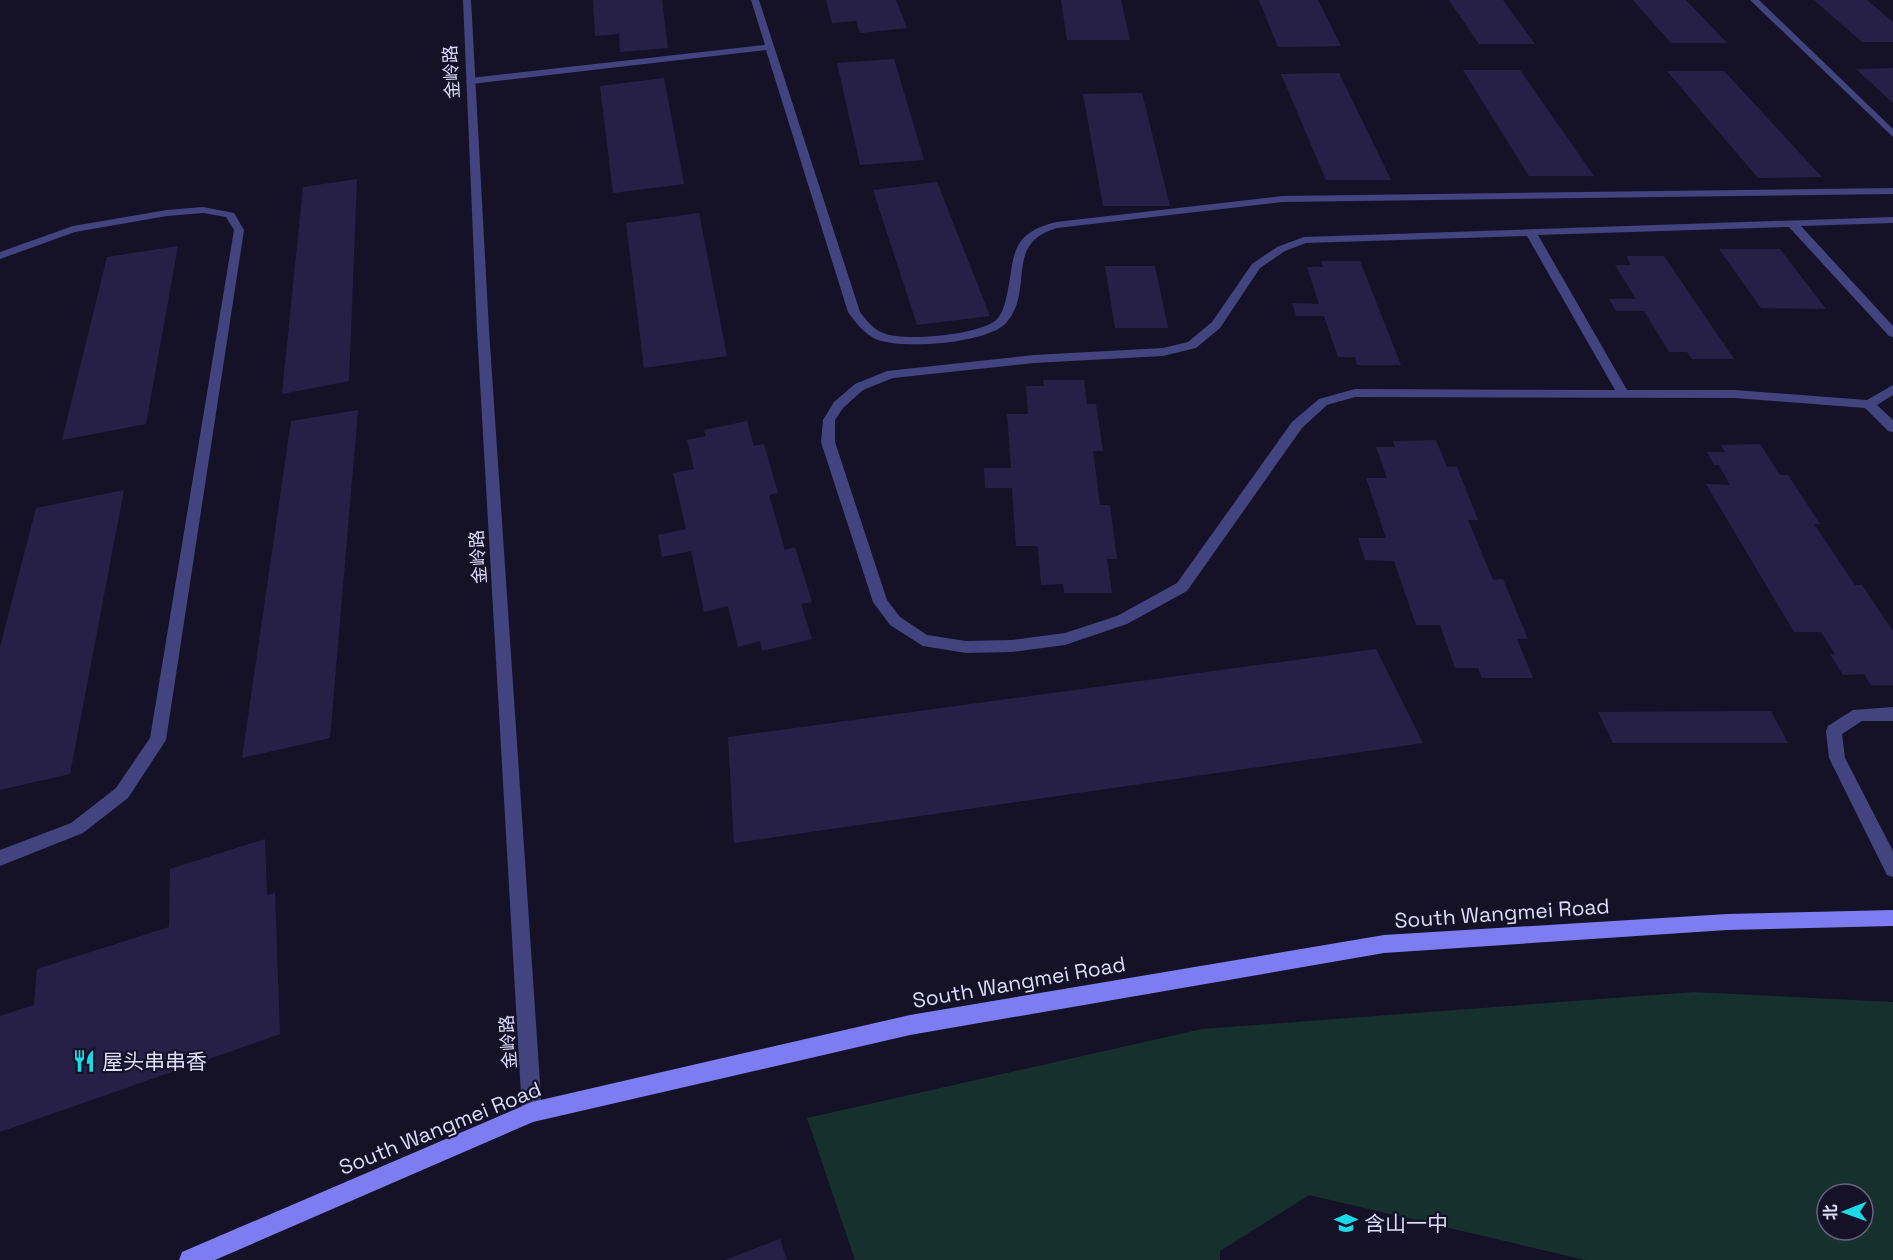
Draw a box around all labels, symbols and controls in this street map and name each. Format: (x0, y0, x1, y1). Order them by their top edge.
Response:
street label: 金岭路 (438, 44, 464, 100)
street label: 金岭路 (465, 529, 491, 585)
street label: South Wangmei Road (1393, 892, 1611, 934)
street label: South Wangmei Road (910, 950, 1128, 1014)
street label: 金岭路 (495, 1014, 521, 1070)
restaurant icon: 屋头串串香 (71, 1048, 97, 1074)
place label: 屋头串串香 (102, 1048, 207, 1075)
street label: South Wangmei Road (335, 1075, 545, 1181)
north arrow (1815, 1182, 1875, 1242)
text: 北 (1820, 1204, 1841, 1220)
school or university icon: 含山一中 (1333, 1210, 1359, 1236)
place label: 含山一中 (1364, 1210, 1448, 1237)

